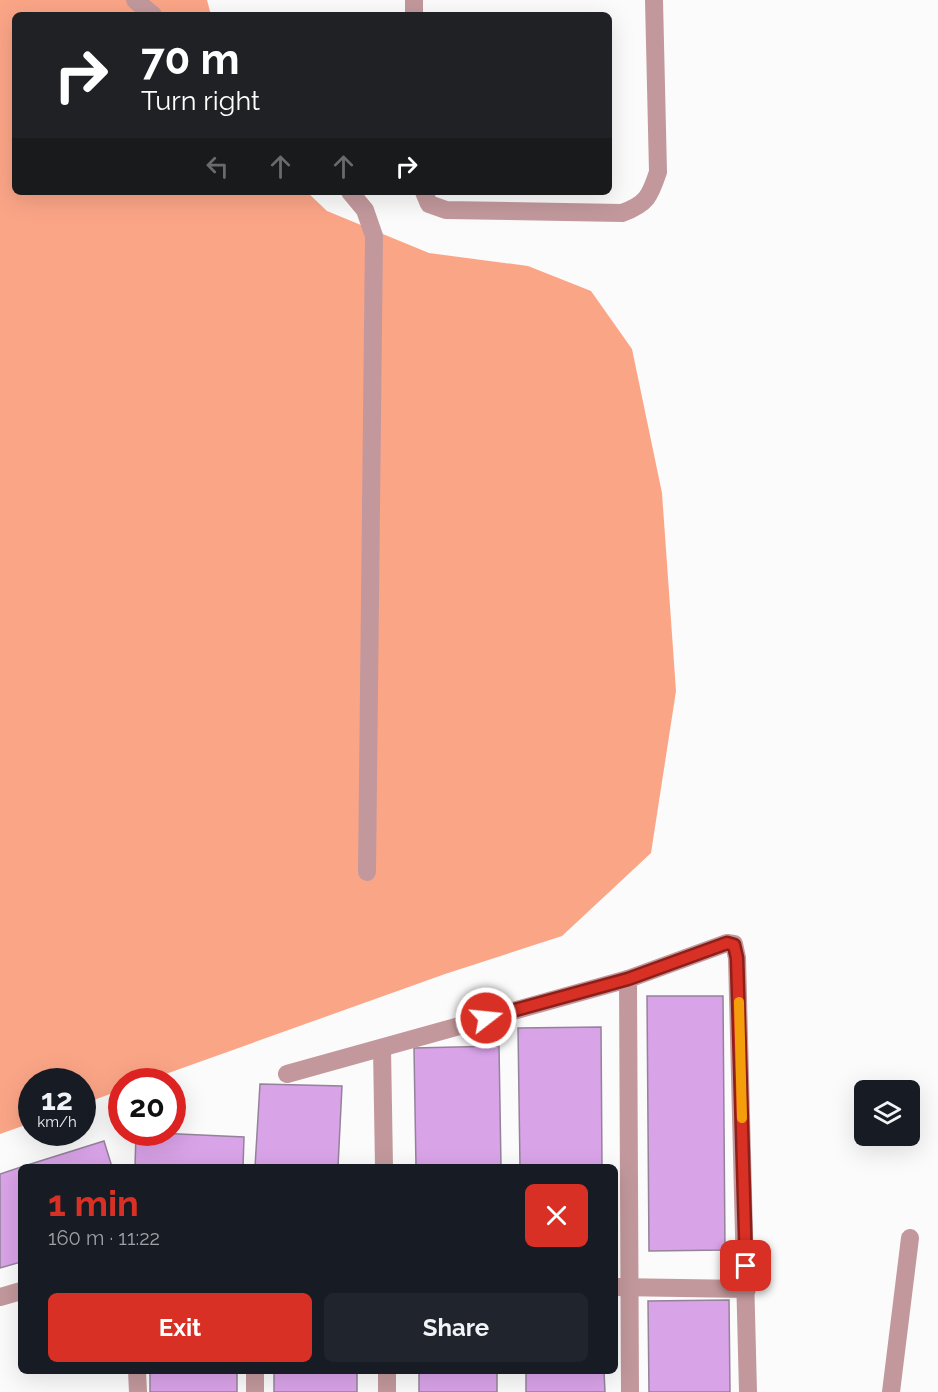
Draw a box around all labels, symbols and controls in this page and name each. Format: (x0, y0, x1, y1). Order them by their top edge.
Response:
text: 70 m (141, 35, 240, 84)
icon: right (42, 36, 120, 114)
text: Turn right (141, 85, 260, 116)
icon: left (201, 150, 234, 183)
icon: ahead (264, 150, 297, 183)
icon: ahead (327, 150, 360, 183)
icon: right (390, 150, 423, 183)
position arrow (454, 986, 518, 1050)
speed limit sign: 20 (108, 1068, 186, 1146)
map controls (854, 1080, 920, 1146)
button: layers (854, 1080, 920, 1146)
text: 12 (41, 1082, 73, 1117)
text: km/h (37, 1113, 77, 1131)
text: 1 min (48, 1182, 139, 1224)
button: close (525, 1184, 588, 1247)
text: 160 m · 11:22 (48, 1226, 160, 1250)
pin (720, 1240, 771, 1291)
icon: arrive (729, 1249, 762, 1282)
button: Exit (48, 1293, 312, 1362)
button: Share (324, 1293, 588, 1362)

